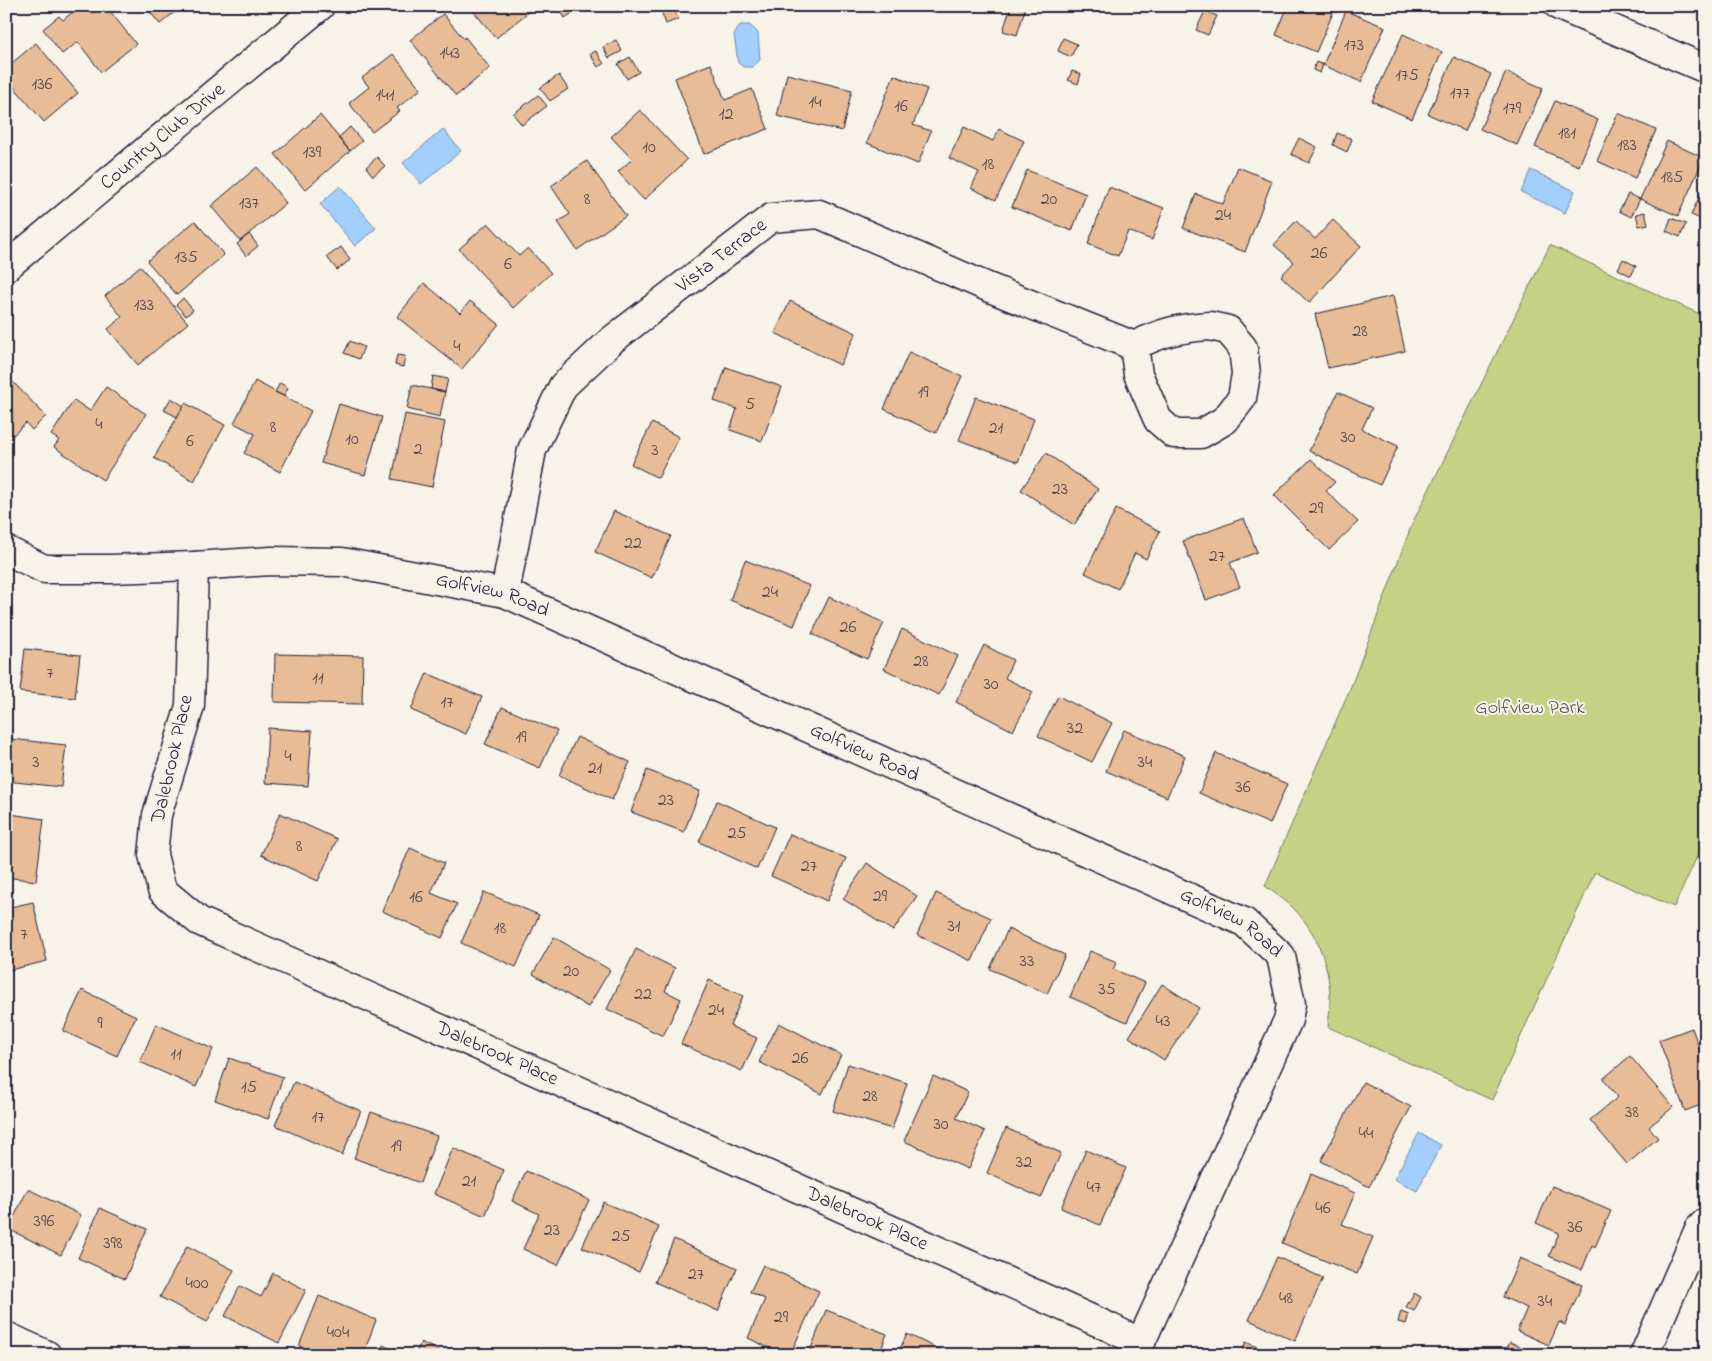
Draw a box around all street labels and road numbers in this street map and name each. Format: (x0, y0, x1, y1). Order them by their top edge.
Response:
street label: Country Club Drive (94, 76, 232, 197)
street label: Vista Terrace (669, 211, 773, 301)
street label: Golfview Road (433, 566, 554, 625)
street label: Dalebrook Place (144, 692, 202, 827)
street label: Golfview Road (805, 716, 924, 790)
street label: Golfview Road (1175, 881, 1289, 965)
street label: Dalebrook Place (430, 1014, 563, 1094)
street label: Dalebrook Place (800, 1179, 933, 1259)

